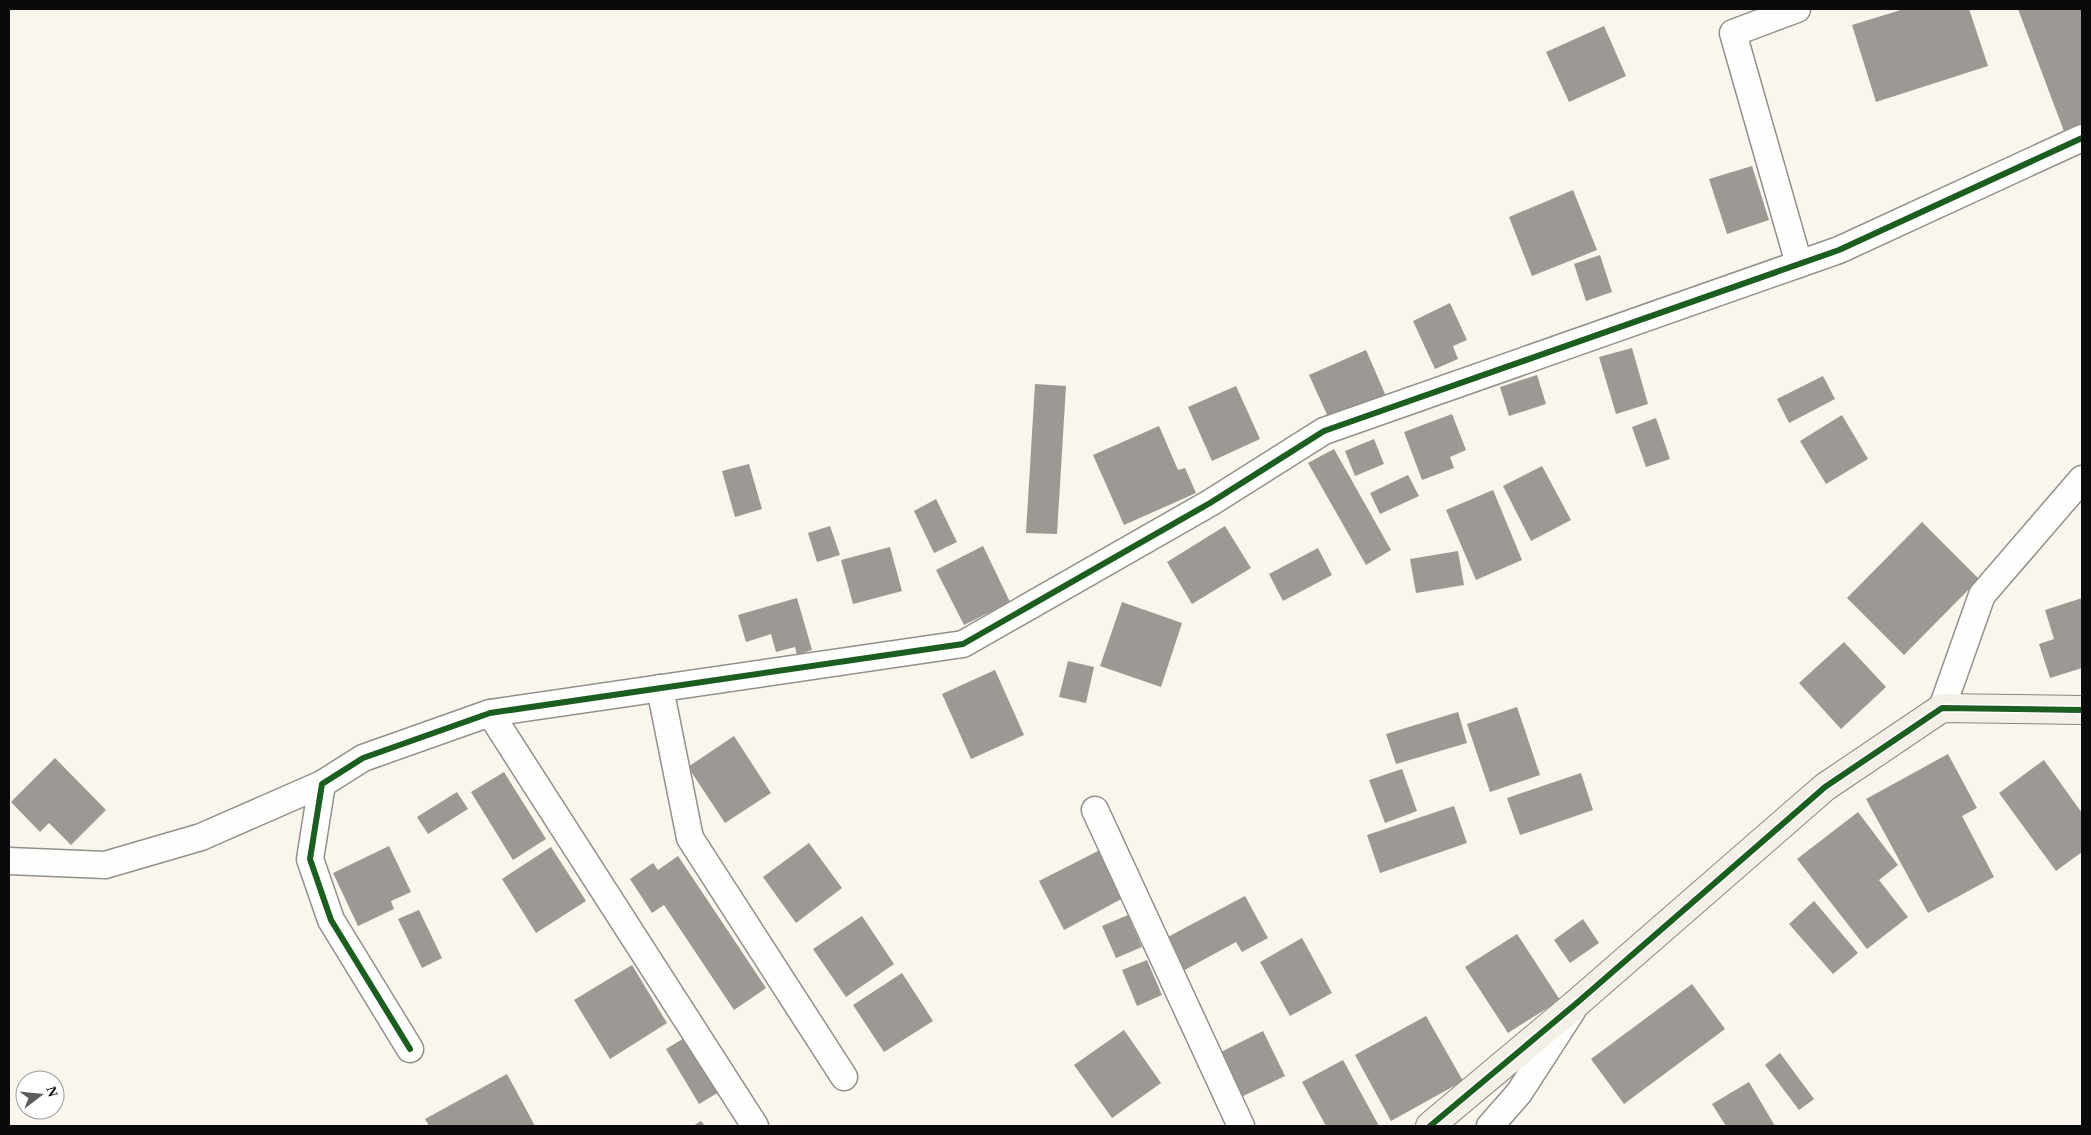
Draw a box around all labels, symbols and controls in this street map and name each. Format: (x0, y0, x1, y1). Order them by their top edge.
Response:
north arrow (15, 1070, 65, 1120)
text: N (43, 1085, 61, 1098)

